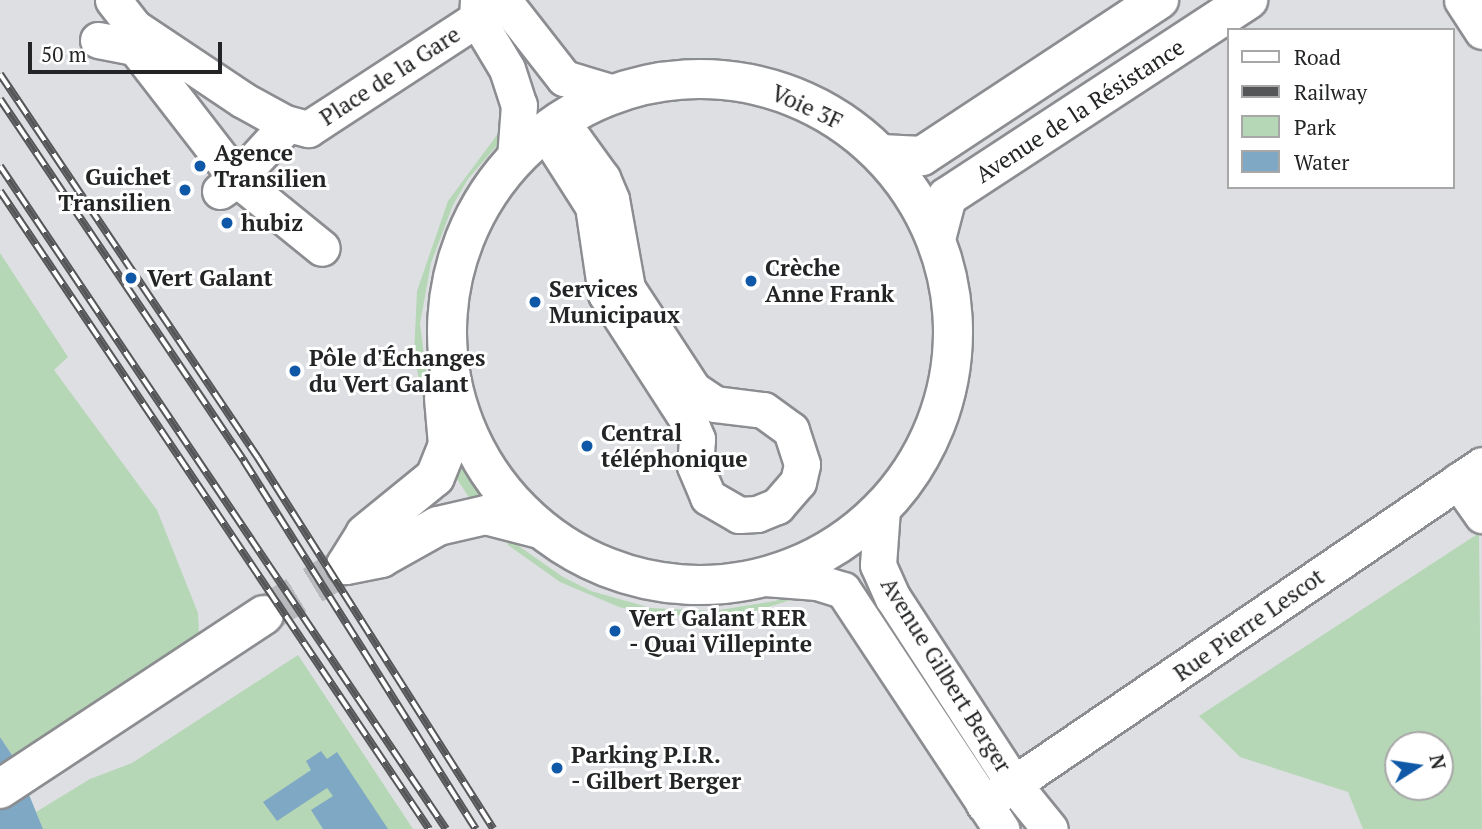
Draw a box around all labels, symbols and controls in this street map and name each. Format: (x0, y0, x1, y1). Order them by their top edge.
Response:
street label: Place de la Gare (315, 20, 465, 132)
scale bar (32, 28, 226, 72)
legend (1226, 28, 1454, 189)
street label: Avenue de la Résistance (970, 33, 1190, 189)
text: 50 m (41, 40, 87, 68)
text: Road (1294, 43, 1341, 71)
text: Railway (1294, 78, 1367, 106)
street label: Voie 3F (767, 79, 847, 135)
text: Park (1294, 113, 1336, 141)
place label: Agence Transilien (214, 139, 327, 193)
text: Water (1294, 148, 1349, 176)
marker: Agence Transilien (192, 158, 208, 174)
place label: Guichet Transilien (58, 163, 171, 217)
marker: Guichet Transilien (177, 182, 193, 198)
place label: hubiz (241, 209, 303, 237)
marker: hubiz (219, 215, 235, 231)
place label: Crèche Anne Frank (765, 254, 894, 308)
place label: Vert Galant (147, 264, 273, 292)
marker: Vert Galant (121, 268, 141, 288)
marker: Crèche Anne Frank (743, 273, 759, 289)
place label: Services Municipaux (549, 275, 680, 329)
marker: Services Municipaux (527, 294, 543, 310)
place label: Pôle d'Échanges du Vert Galant (309, 344, 485, 398)
marker: Pôle d'Échanges du Vert Galant (287, 363, 303, 379)
place label: Central téléphonique (601, 419, 748, 473)
marker: Central téléphonique (579, 438, 595, 454)
street label: Rue Pierre Lescot (1168, 563, 1330, 687)
street label: Avenue Gilbert Berger (875, 572, 1017, 778)
place label: Vert Galant RER - Quai Villepinte (629, 604, 813, 658)
marker: Vert Galant RER - Quai Villepinte (607, 623, 623, 639)
north arrow (1384, 731, 1454, 801)
place label: Parking P.I.R. - Gilbert Berger (571, 741, 742, 795)
text: N (1424, 752, 1452, 772)
marker: Parking P.I.R. - Gilbert Berger (549, 760, 565, 776)

